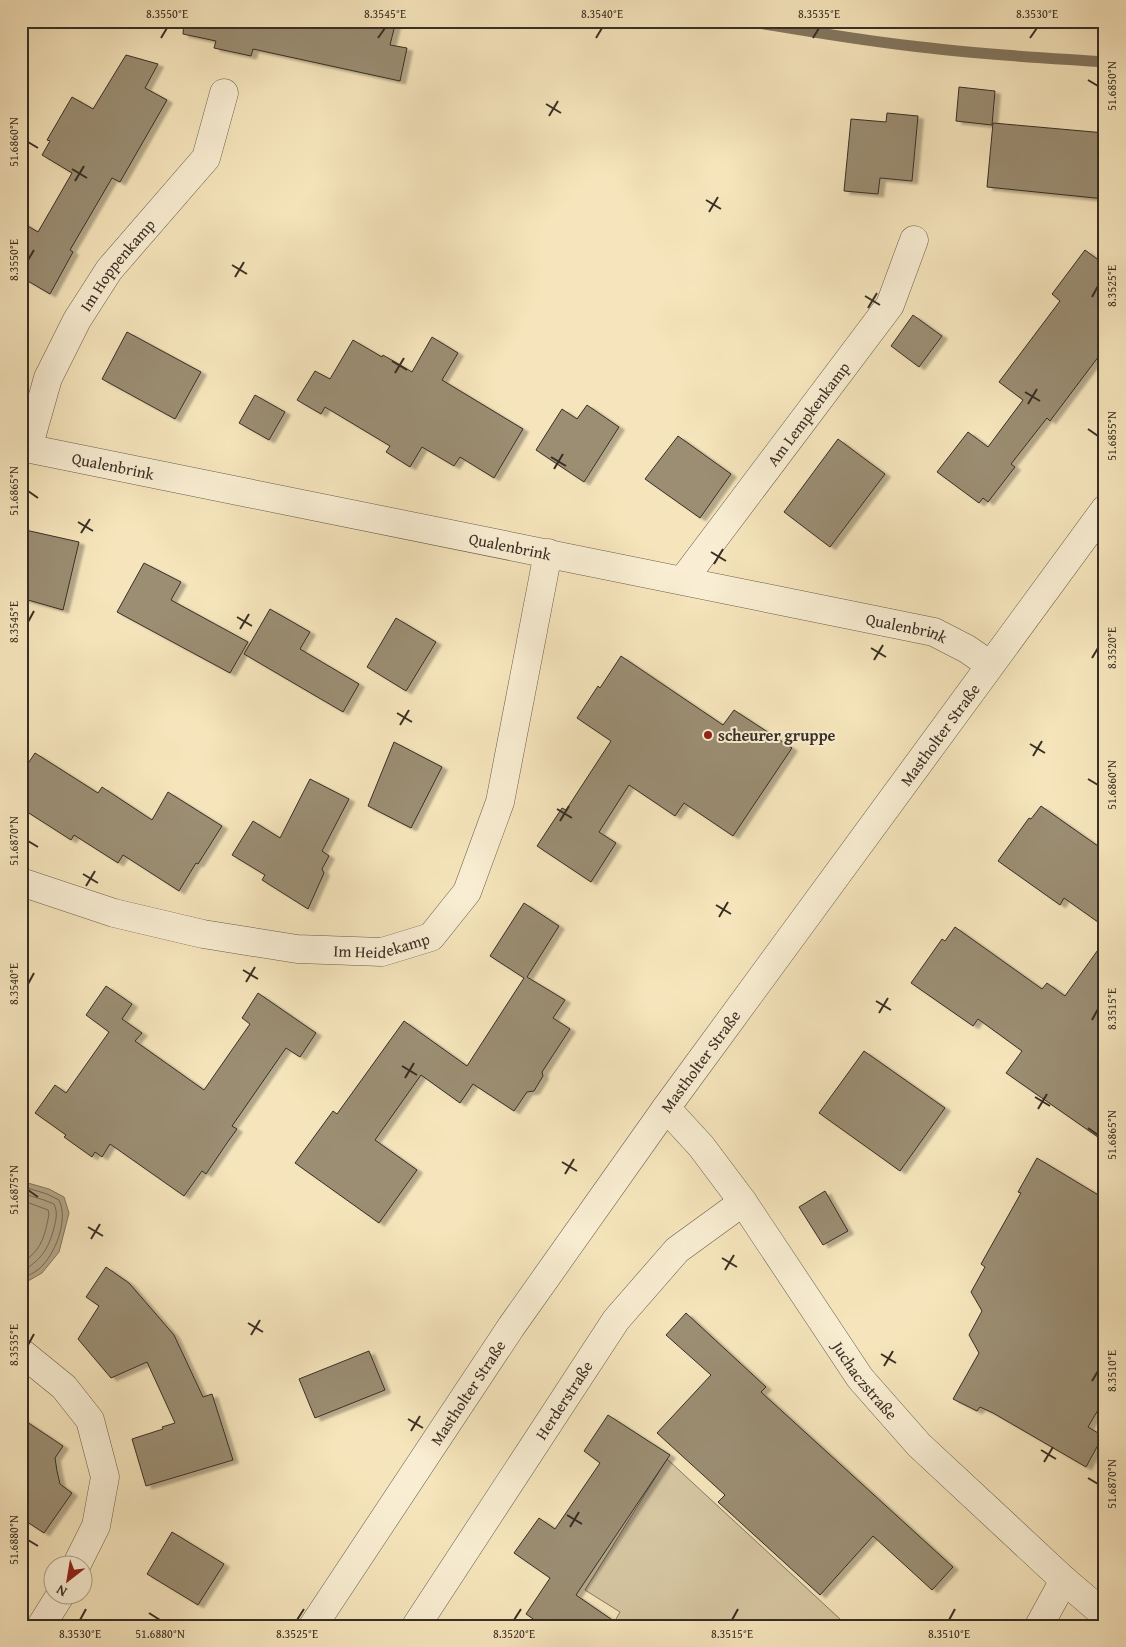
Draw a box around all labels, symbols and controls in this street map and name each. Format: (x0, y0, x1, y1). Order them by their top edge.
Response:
text: 8.3550°E (146, 5, 188, 22)
text: 8.3545°E (364, 5, 406, 22)
text: 8.3540°E (581, 5, 623, 22)
text: 8.3535°E (798, 5, 840, 22)
text: 8.3530°E (1016, 5, 1058, 22)
text: 51.6850°N (1103, 61, 1120, 111)
text: 51.6860°N (5, 117, 22, 167)
street label: Im Hoppenkamp (74, 213, 161, 316)
text: 8.3550°E (5, 239, 22, 281)
text: 8.3525°E (1103, 265, 1120, 307)
street label: Am Lempkenkamp (761, 356, 855, 471)
text: 51.6855°N (1103, 411, 1120, 461)
street label: Qualenbrink (70, 446, 157, 486)
text: 51.6865°N (5, 466, 22, 516)
street label: Qualenbrink (467, 526, 554, 566)
text: 8.3545°E (5, 601, 22, 643)
street label: Qualenbrink (864, 606, 953, 650)
text: 8.3520°E (1103, 627, 1120, 669)
street label: Mastholter Straße (894, 678, 985, 791)
place label: scheurer gruppe (718, 723, 836, 747)
marker: scheurer gruppe (702, 729, 714, 741)
text: 51.6860°N (1103, 760, 1120, 810)
text: 51.6870°N (5, 816, 22, 866)
street label: Im Heidekamp (333, 926, 433, 964)
text: 8.3540°E (5, 963, 22, 1005)
text: 8.3515°E (1103, 988, 1120, 1030)
street label: Mastholter Straße (655, 1005, 746, 1117)
text: 51.6865°N (1103, 1110, 1120, 1160)
text: 51.6875°N (5, 1165, 22, 1215)
text: 8.3535°E (5, 1324, 22, 1366)
street label: Mastholter Straße (424, 1335, 511, 1450)
street label: Juchaczstraße (826, 1335, 903, 1425)
text: 8.3510°E (1103, 1350, 1120, 1392)
street label: Herderstraße (529, 1356, 598, 1444)
text: 51.6870°N (1103, 1459, 1120, 1509)
text: 51.6880°N (5, 1515, 22, 1565)
north arrow (42, 1554, 92, 1604)
text: N (52, 1580, 70, 1602)
text: 8.3530°E (59, 1625, 101, 1642)
text: 51.6880°N (135, 1625, 185, 1642)
text: 8.3525°E (276, 1625, 318, 1642)
text: 8.3520°E (493, 1625, 535, 1642)
text: 8.3515°E (711, 1625, 753, 1642)
text: 8.3510°E (928, 1625, 970, 1642)

